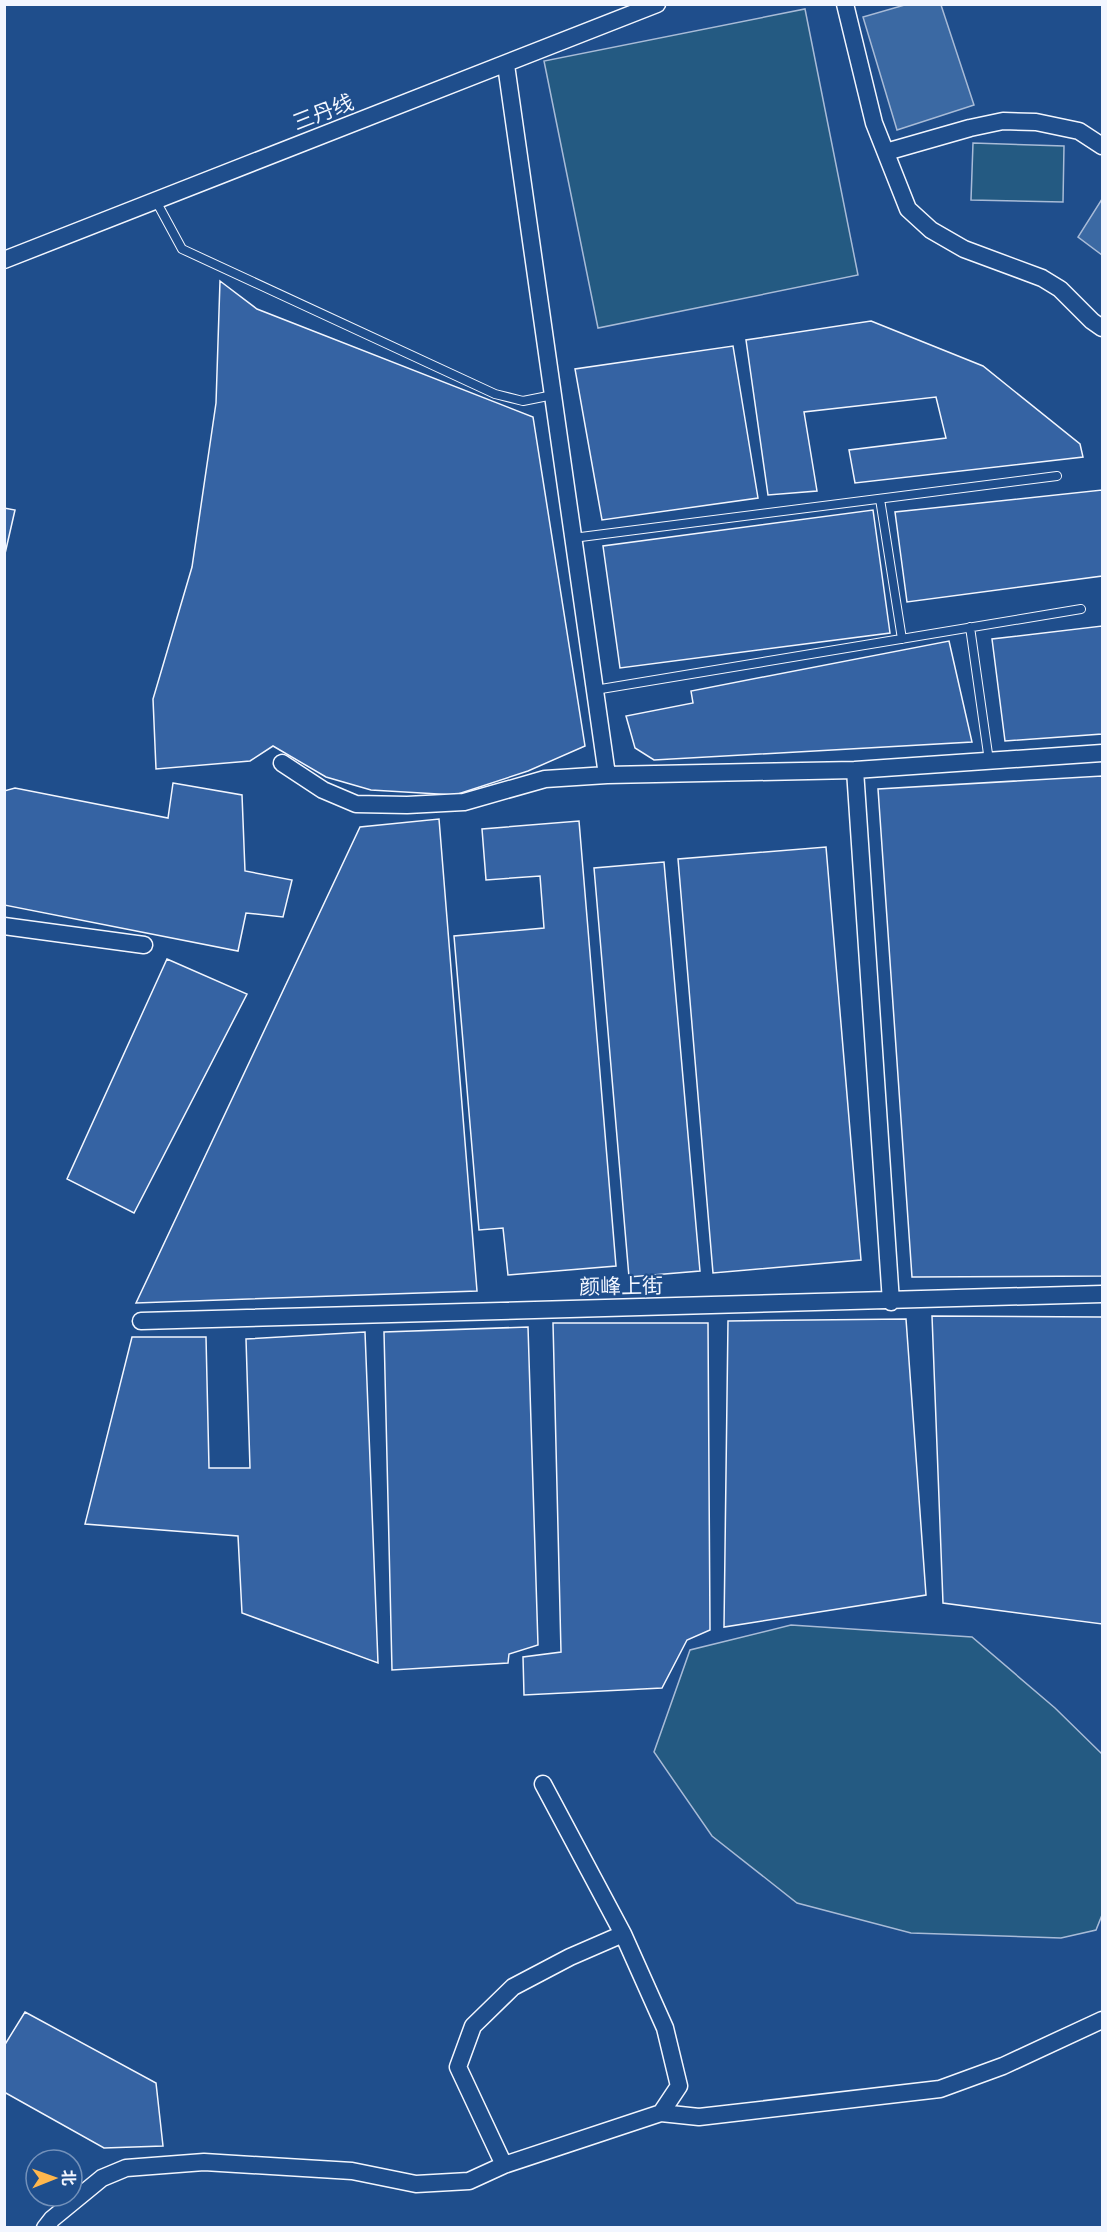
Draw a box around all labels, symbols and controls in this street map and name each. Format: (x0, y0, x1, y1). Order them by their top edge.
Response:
street label: 三丹线 (288, 87, 358, 137)
street label: 颜峰上街 (579, 1271, 663, 1301)
north arrow (24, 2148, 84, 2208)
text: 北 (57, 2170, 80, 2186)

